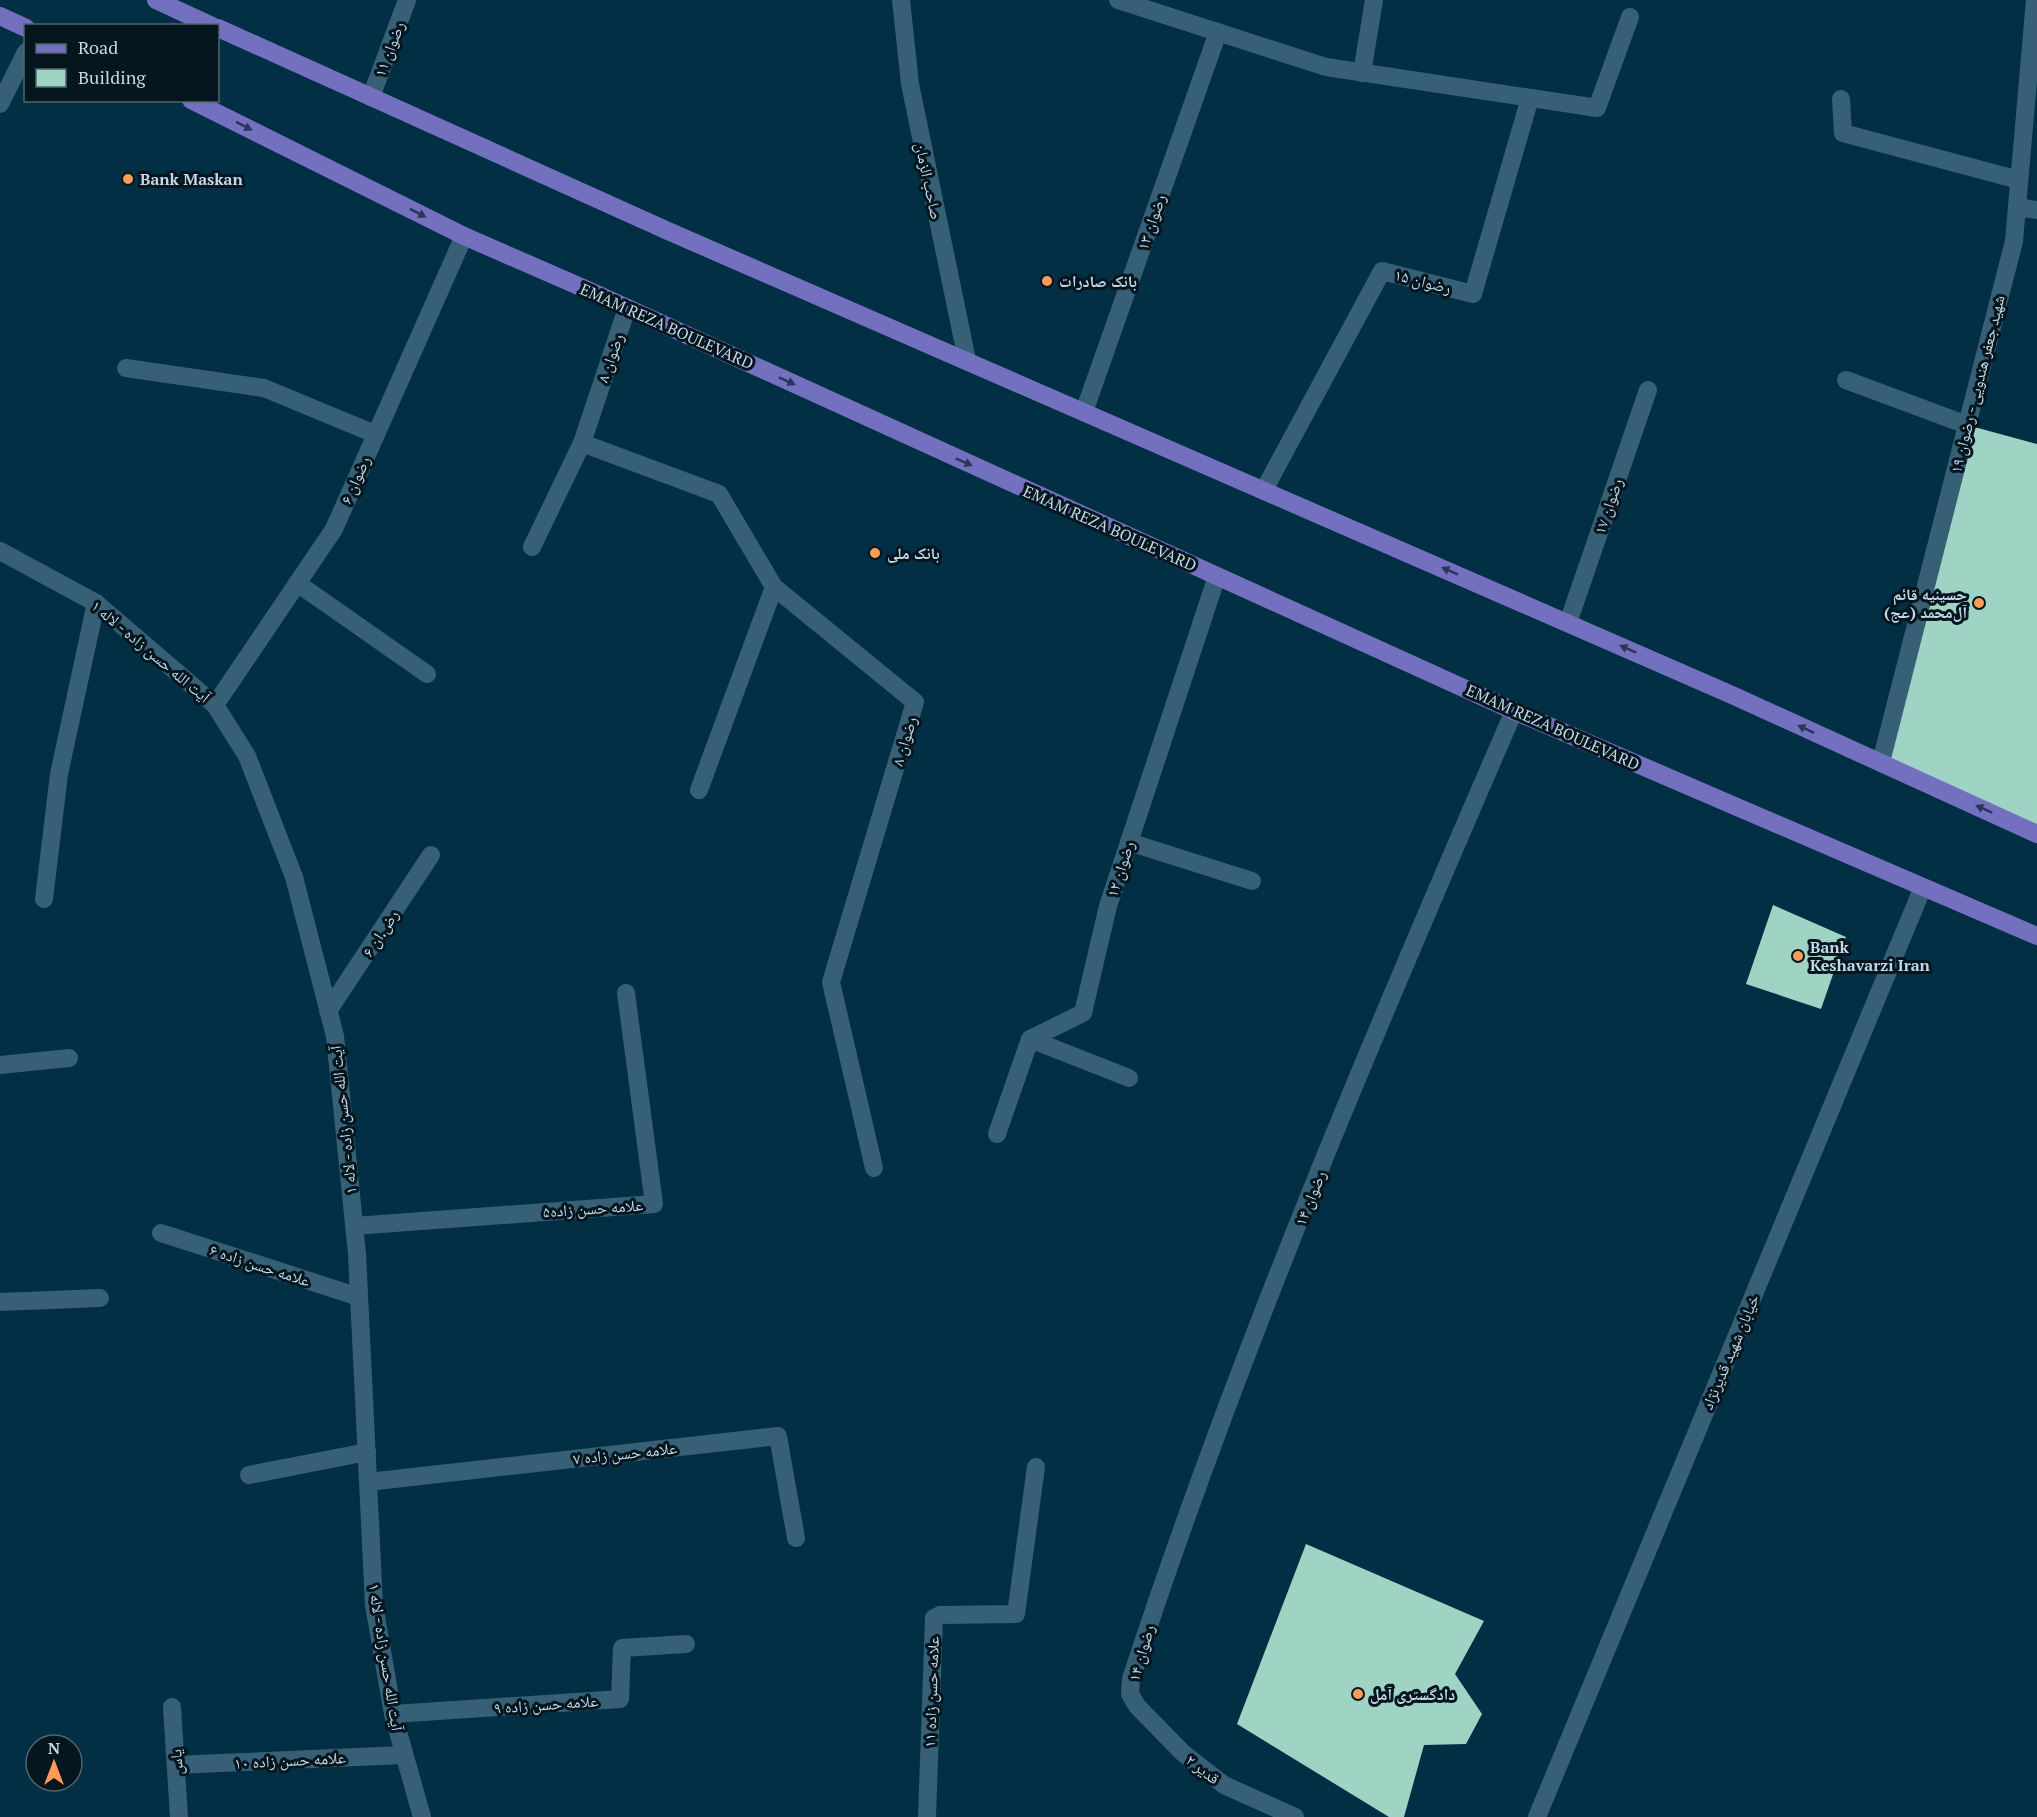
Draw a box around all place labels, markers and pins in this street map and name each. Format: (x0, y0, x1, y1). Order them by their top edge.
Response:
place label: Bank Maskan (140, 168, 244, 190)
marker: Bank Maskan (121, 172, 135, 186)
place label: بانک صادرات (1059, 270, 1137, 292)
marker: بانک صادرات (1040, 274, 1054, 288)
place label: بانک‌ ملی (887, 542, 940, 564)
marker: بانک‌ ملی (868, 546, 882, 560)
place label: حسینیه قائم آل‌محمد (عج) (1884, 583, 1968, 623)
marker: حسینیه قائم آل‌محمد (عج) (1972, 596, 1986, 610)
place label: Bank Keshavarzi Iran (1810, 936, 1931, 976)
marker: Bank Keshavarzi Iran (1791, 949, 1805, 963)
place label: دادگستری آمل (1370, 1683, 1455, 1705)
marker: دادگستری آمل (1351, 1687, 1365, 1701)

